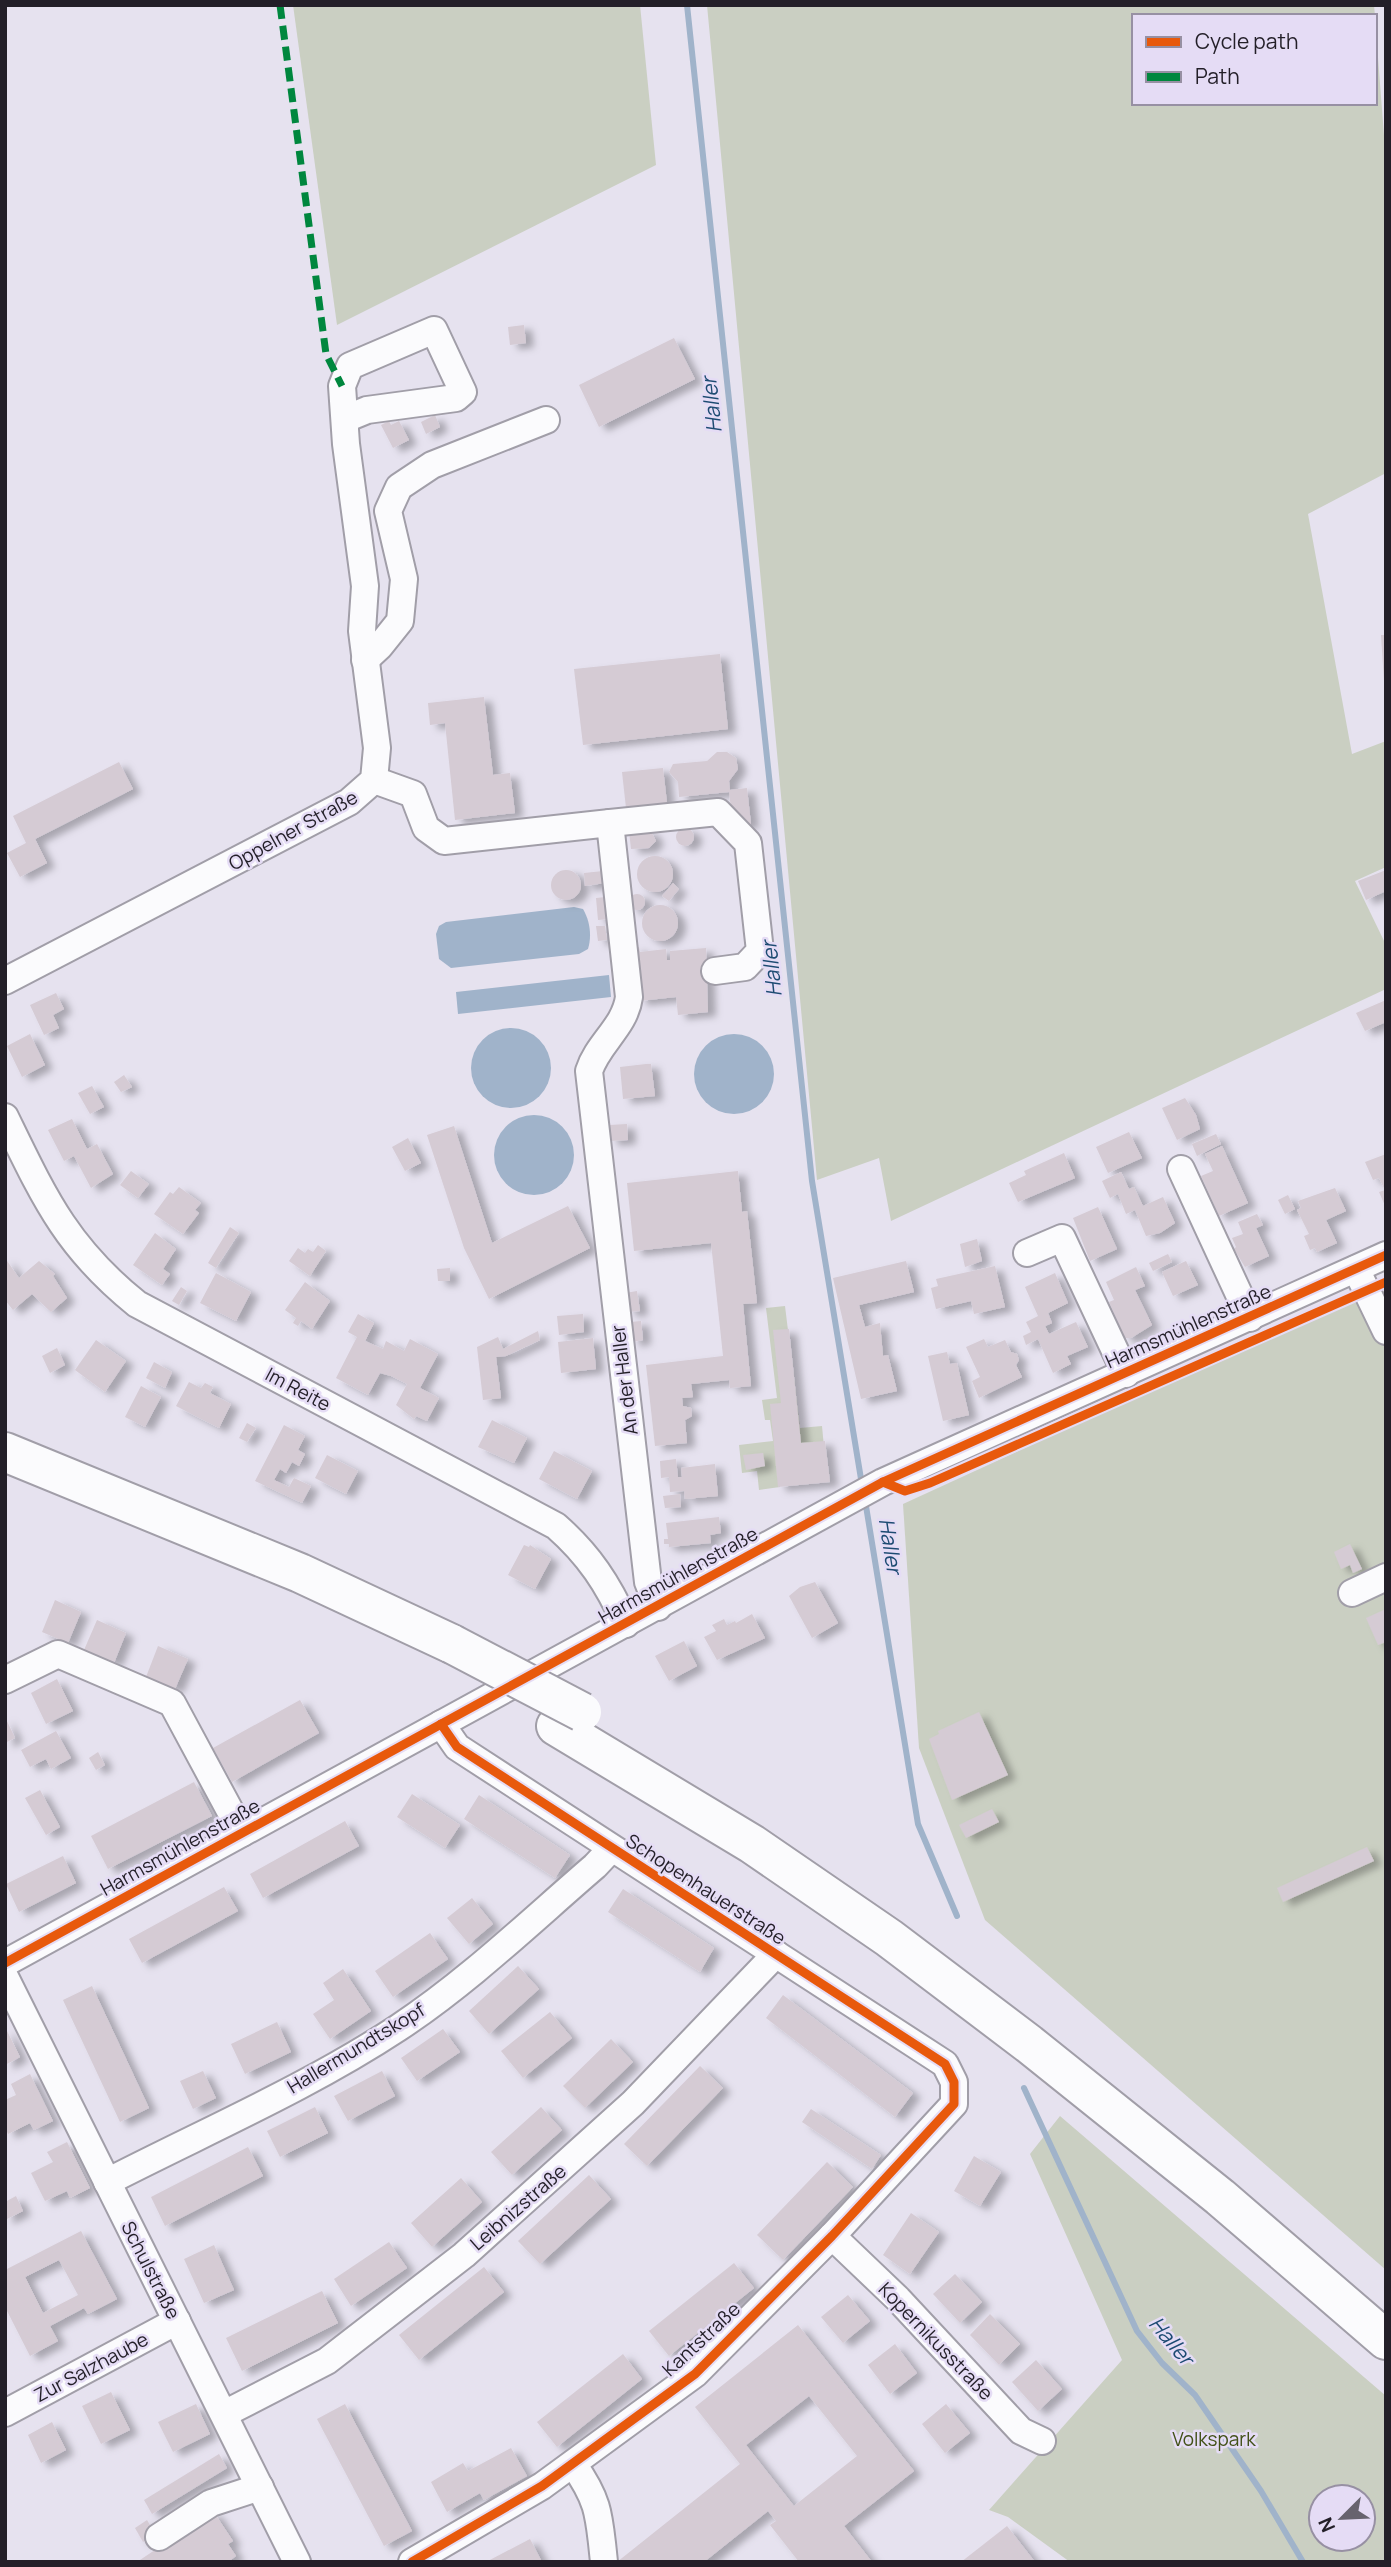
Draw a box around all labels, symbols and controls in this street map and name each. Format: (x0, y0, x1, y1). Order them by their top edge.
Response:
legend (1132, 14, 1377, 105)
text: Cycle path (1195, 27, 1298, 55)
text: Path (1195, 62, 1240, 90)
water label: Haller (694, 374, 728, 434)
street label: Oppelner Straße (224, 784, 362, 876)
water label: Haller (754, 938, 788, 998)
street label: Harmsmühlenstraße (1101, 1278, 1275, 1374)
street label: An der Haller (604, 1323, 644, 1436)
street label: Im Reite (261, 1361, 335, 1417)
water label: Haller (873, 1516, 910, 1578)
street label: Harmsmühlenstraße (594, 1520, 762, 1630)
street label: Harmsmühlenstraße (96, 1792, 264, 1902)
street label: Schopenhauerstraße (621, 1827, 791, 1951)
street label: Hallermundtskopf (282, 1996, 430, 2099)
street label: Leibnizstraße (464, 2158, 572, 2256)
street label: Schulstraße (115, 2217, 187, 2323)
street label: Kopernikusstraße (873, 2276, 999, 2406)
street label: Kantstraße (656, 2296, 746, 2382)
water label: Haller (1143, 2310, 1202, 2373)
street label: Zur Salzhaube (29, 2326, 153, 2408)
park label: Volkspark (1172, 2426, 1256, 2452)
north arrow (1307, 2483, 1377, 2553)
text: N (1312, 2513, 1341, 2536)

